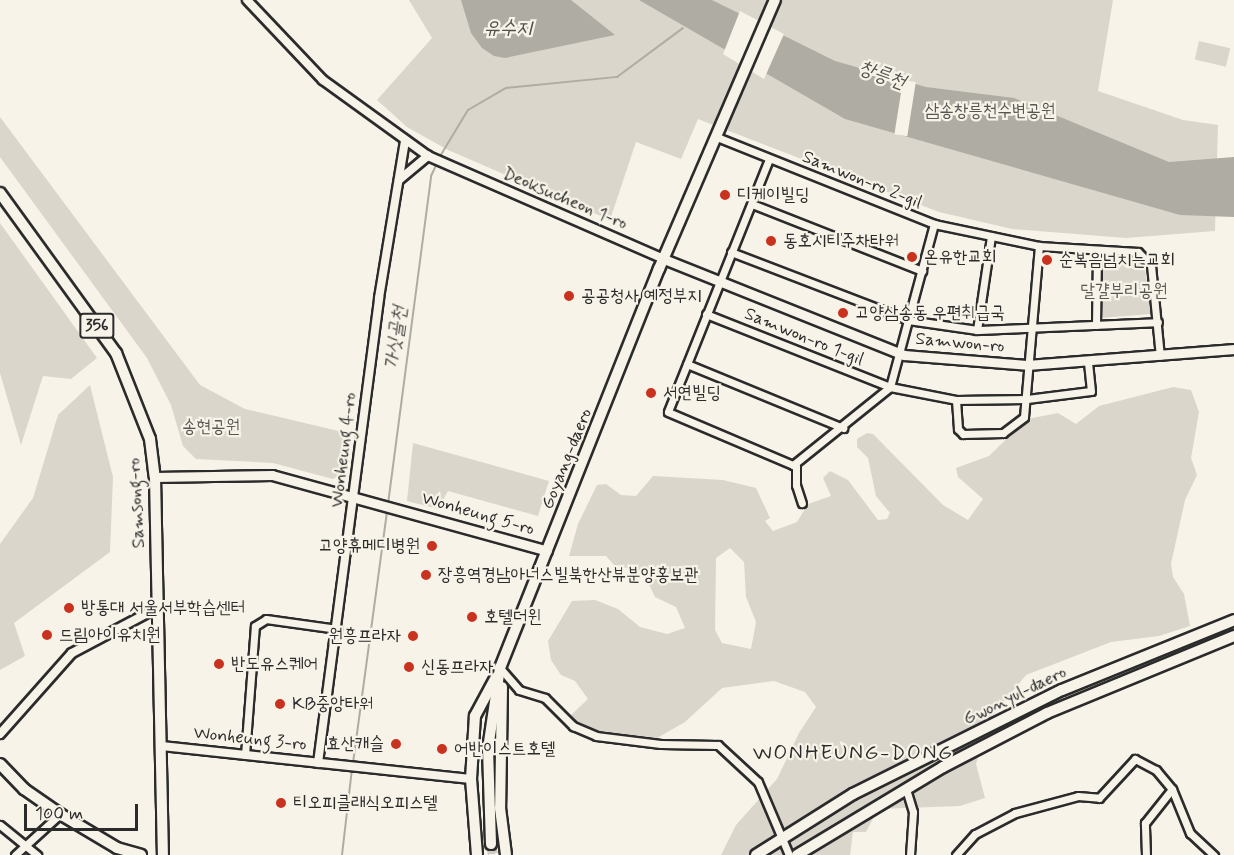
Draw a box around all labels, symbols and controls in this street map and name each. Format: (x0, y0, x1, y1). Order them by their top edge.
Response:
water label: 유수지 (484, 16, 532, 40)
water label: 창릉천 (855, 55, 909, 95)
park label: 삼송창릉천수변공원 (925, 100, 1055, 122)
street label: Samwon-ro 2-gil (799, 146, 925, 214)
street label: Deoksucheon 1-ro (500, 163, 630, 235)
place label: 디케이빌딩 (737, 184, 809, 206)
marker: 디케이빌딩 (718, 188, 732, 202)
place label: 동호시티주차타워 (783, 230, 899, 252)
marker: 동호시티주차타워 (764, 234, 778, 248)
place label: 온유한교회 (924, 246, 996, 268)
place label: 순복음넘치는교회 (1059, 249, 1175, 271)
marker: 온유한교회 (905, 250, 919, 264)
marker: 순복음넘치는교회 (1040, 253, 1054, 267)
park label: 달걀부리공원 (1081, 280, 1167, 302)
place label: 공공청사 예정부지 (581, 285, 702, 307)
marker: 공공청사 예정부지 (562, 289, 576, 303)
place label: 고양삼송동 우편취급국 (855, 302, 1005, 324)
street label: Samwon-ro 1-gil (741, 303, 867, 371)
water label: 가싯골천 (380, 304, 412, 372)
marker: 고양삼송동 우편취급국 (836, 306, 850, 320)
road number: 356 (79, 313, 115, 339)
street label: Samwon-ro (915, 328, 1005, 358)
place label: 서연빌딩 (663, 382, 721, 404)
marker: 서연빌딩 (644, 386, 658, 400)
street label: Wonheung 4-ro (326, 391, 362, 509)
street label: Goyang-daero (537, 405, 597, 513)
park label: 송현공원 (182, 416, 240, 438)
street label: Samsong-ro (124, 457, 150, 549)
street label: Wonheung 5-ro (419, 488, 537, 540)
place label: 고양휴메디병원 (319, 535, 420, 557)
marker: 고양휴메디병원 (425, 539, 439, 553)
place label: 장흥역경남아너스빌북한산뷰분양홍보관 (438, 564, 699, 586)
marker: 장흥역경남아너스빌북한산뷰분양홍보관 (419, 568, 433, 582)
place label: 방통대 서울서부학습센터 (81, 597, 245, 619)
marker: 방통대 서울서부학습센터 (62, 601, 76, 615)
place label: 호텔더윈 (484, 606, 542, 628)
marker: 호텔더윈 (465, 610, 479, 624)
place label: 드림아이유치원 (59, 624, 160, 646)
place label: 원흥프라자 (329, 625, 401, 647)
marker: 드림아이유치원 (40, 628, 54, 642)
marker: 원흥프라자 (406, 629, 420, 643)
place label: 반도유스퀘어 (231, 653, 318, 675)
place label: 신동프라자 (421, 656, 493, 678)
marker: 반도유스퀘어 (212, 657, 226, 671)
marker: 신동프라자 (402, 660, 416, 674)
street label: Gwonyul-daero (960, 662, 1070, 730)
place label: KB중앙타워 (292, 693, 374, 715)
marker: KB중앙타워 (273, 697, 287, 711)
street label: Wonheung 3-ro (192, 722, 308, 756)
place label: 효산캐슬 (326, 733, 384, 755)
marker: 효산캐슬 (389, 737, 403, 751)
place label: 어반이스트호텔 (454, 738, 555, 760)
district label: WONHEUNG-DONG (751, 740, 955, 766)
marker: 어반이스트호텔 (435, 742, 449, 756)
scale bar (27, 792, 141, 830)
place label: 티오피클래식오피스텔 (293, 792, 438, 814)
marker: 티오피클래식오피스텔 (274, 796, 288, 810)
text: 100 m (35, 802, 83, 826)

